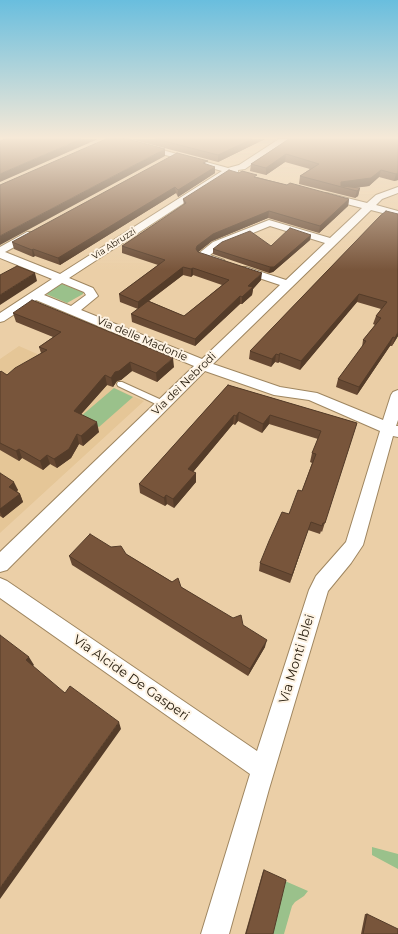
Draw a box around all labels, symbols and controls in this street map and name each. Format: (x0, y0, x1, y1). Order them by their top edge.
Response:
street label: Via Abruzzi (90, 226, 138, 262)
street label: Via delle Madonie (94, 314, 190, 364)
street label: Via dei Nebrodi (149, 350, 219, 418)
street label: Via Monti Iblei (276, 612, 318, 706)
street label: Via Alcide De Gasperi (70, 632, 192, 724)

